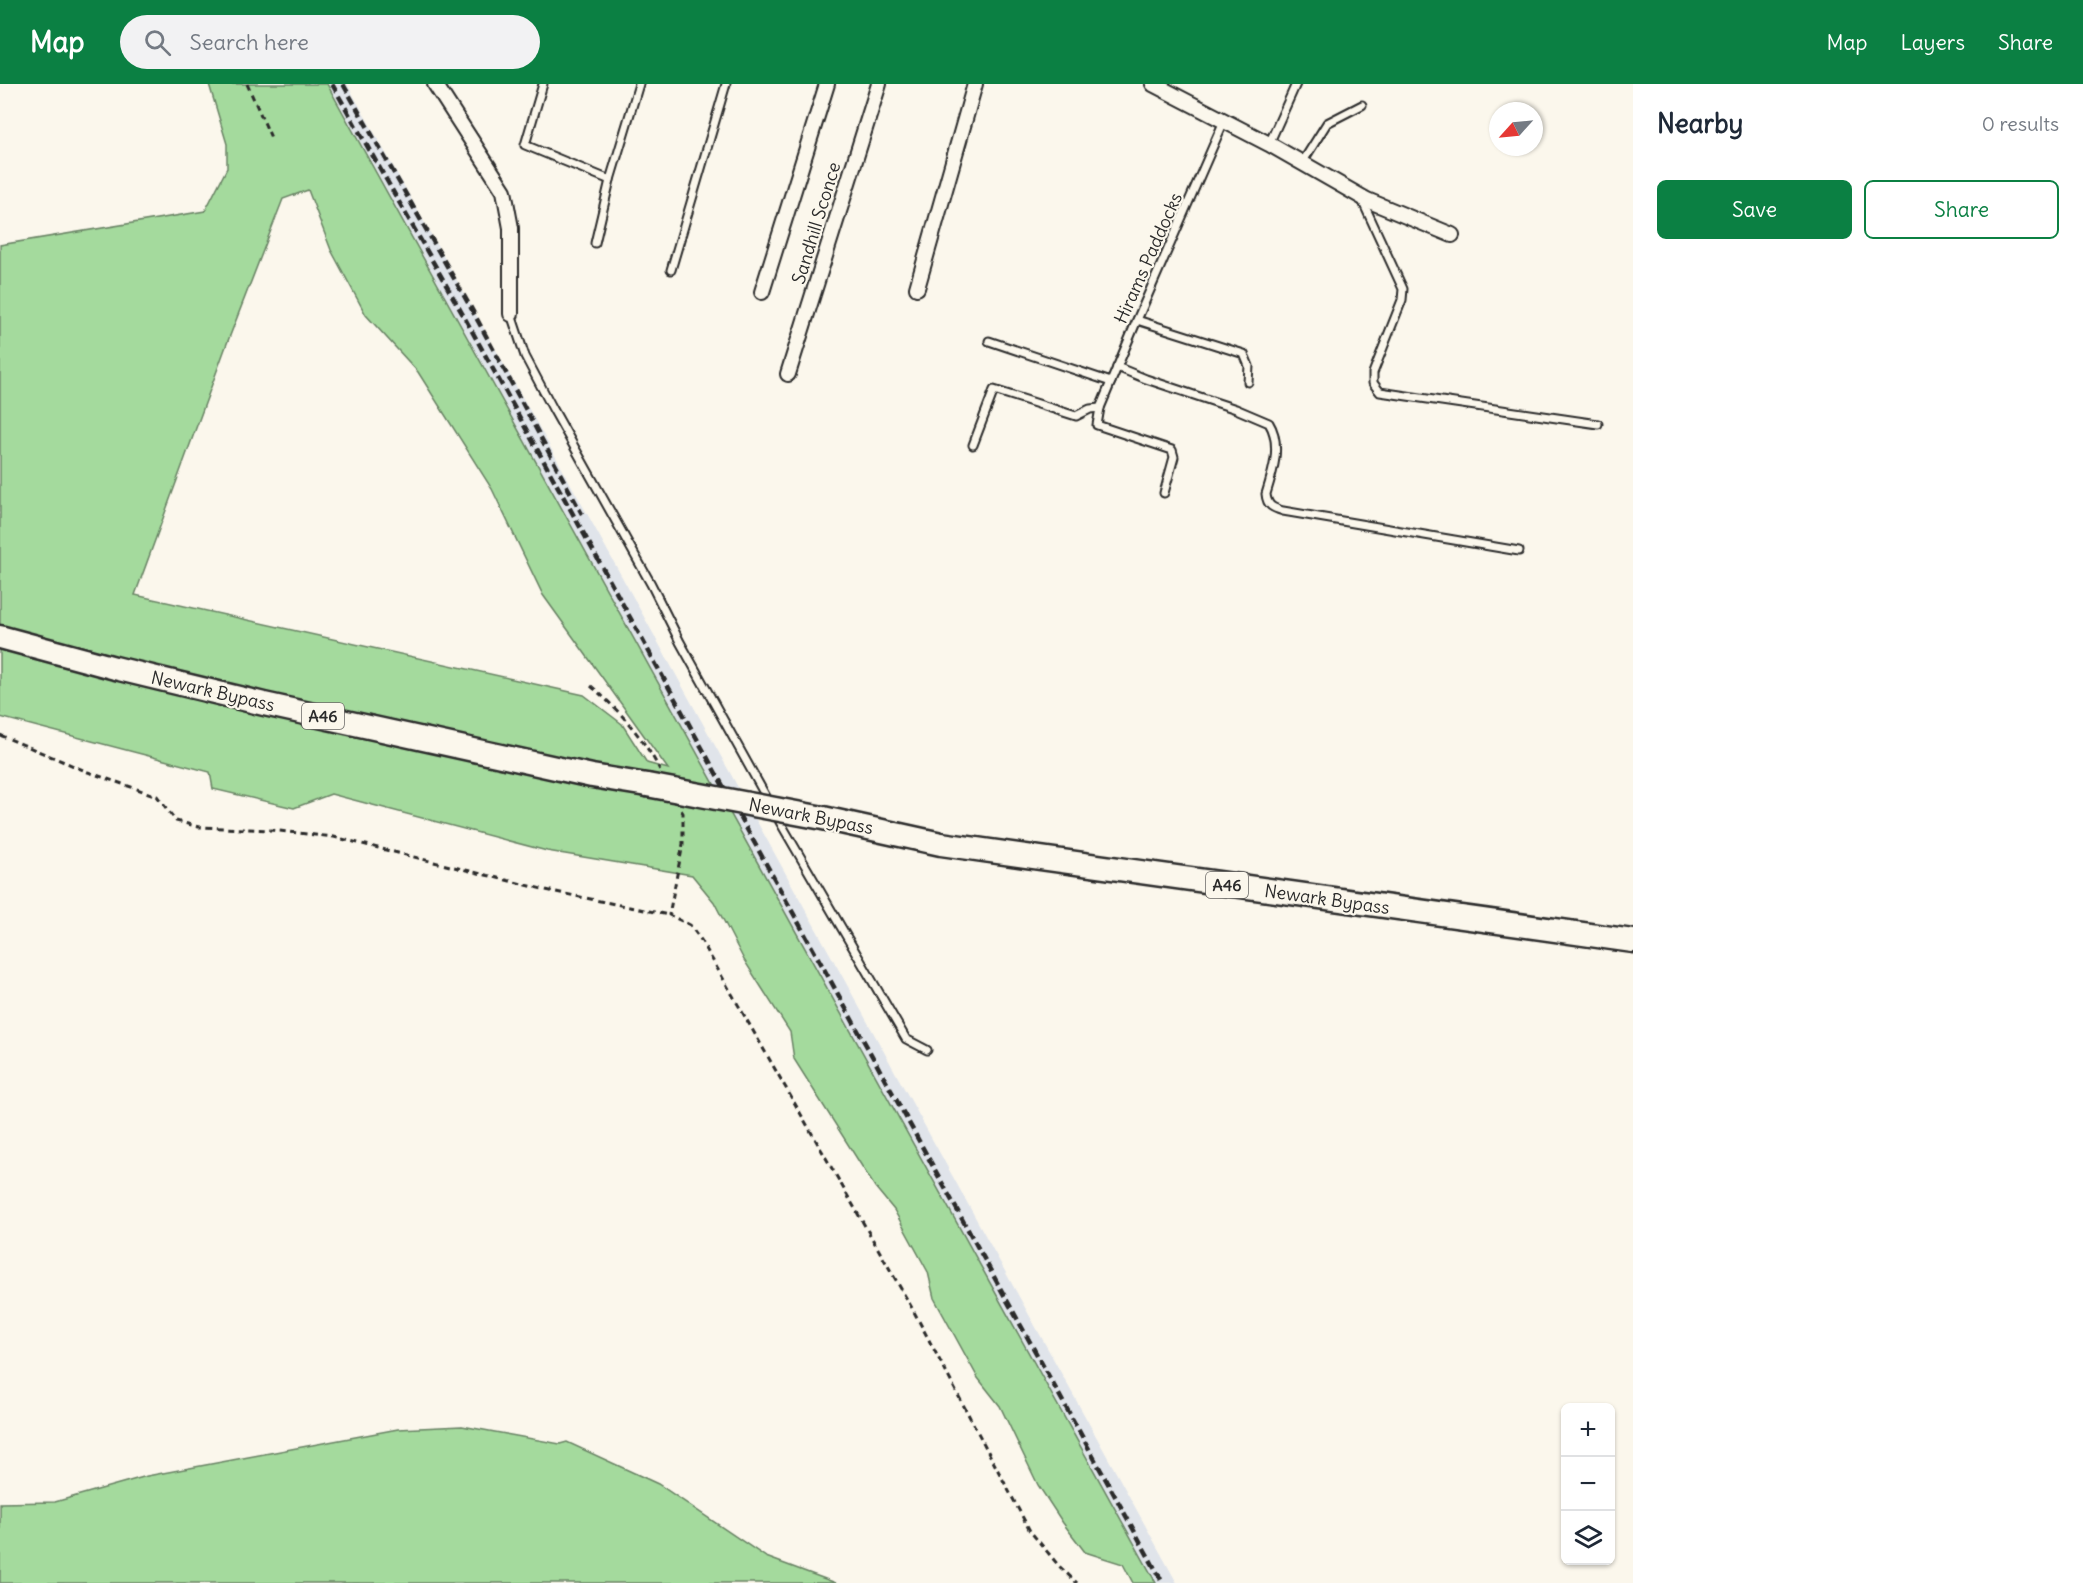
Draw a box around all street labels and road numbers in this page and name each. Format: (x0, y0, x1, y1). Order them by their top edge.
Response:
street label: Sandhill Sconce (787, 159, 845, 287)
street label: Hirams Paddocks (1109, 189, 1187, 327)
street label: Newark Bypass (149, 666, 277, 716)
road number: A46 (302, 703, 344, 729)
street label: Newark Bypass (747, 793, 875, 839)
road number: A46 (1206, 872, 1248, 898)
street label: Newark Bypass (1263, 879, 1391, 919)

